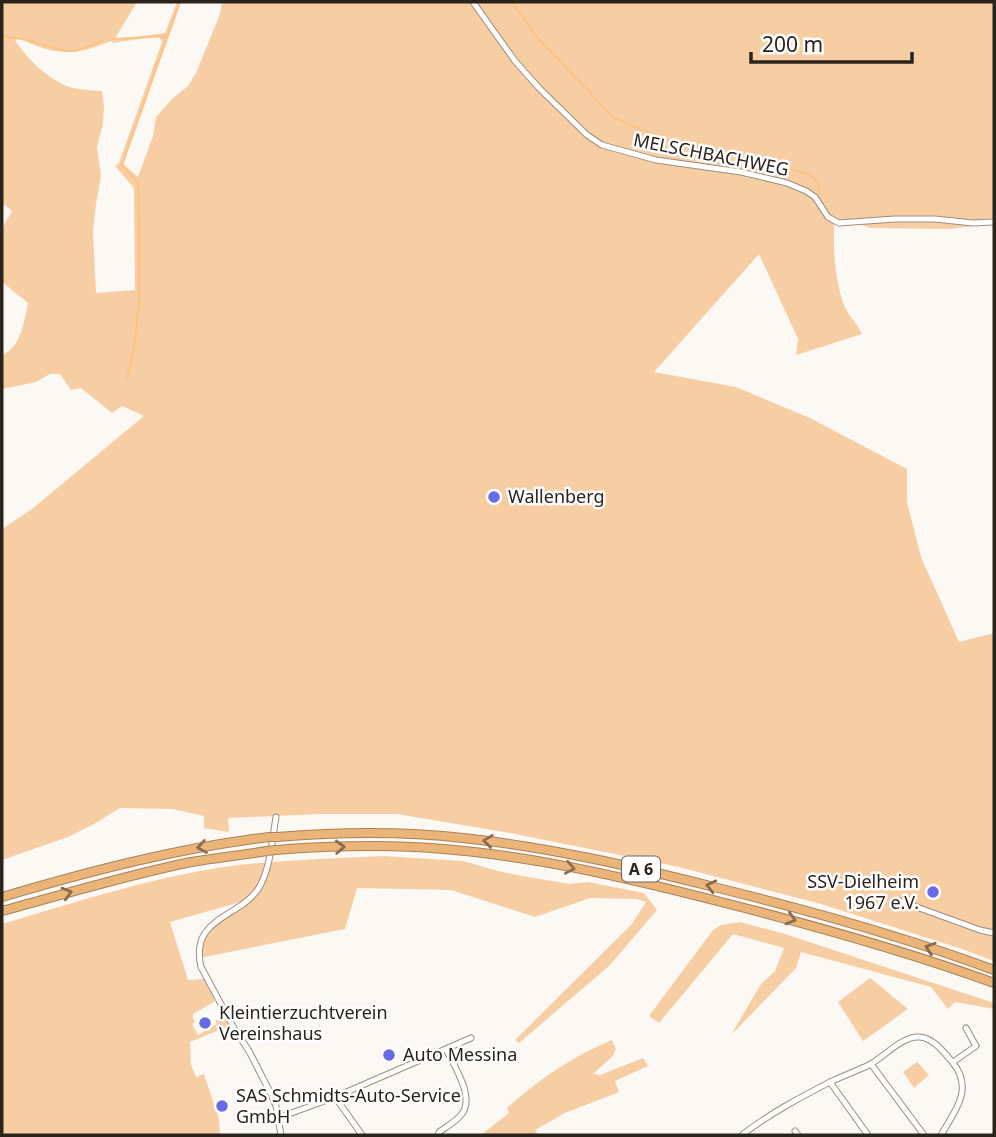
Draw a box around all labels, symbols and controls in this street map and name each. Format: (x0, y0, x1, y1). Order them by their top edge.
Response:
scale bar (751, 21, 912, 65)
text: 200 m (762, 30, 823, 58)
street label: MELSCHBACHWEG (631, 127, 791, 181)
place label: Wallenberg (508, 484, 605, 508)
marker: Wallenberg (486, 489, 502, 505)
one-way arrow (482, 834, 494, 849)
one-way arrow (196, 839, 208, 854)
one-way arrow (335, 839, 346, 854)
road number: A 6 (622, 856, 660, 882)
one-way arrow (564, 860, 576, 875)
place label: SSV-Dielheim 1967 e.V. (807, 869, 919, 914)
one-way arrow (705, 880, 717, 894)
marker: SSV-Dielheim 1967 e.V. (925, 884, 941, 900)
one-way arrow (61, 887, 73, 901)
one-way arrow (785, 911, 797, 926)
one-way arrow (924, 941, 936, 956)
place label: Kleintierzuchtverein Vereinshaus (219, 1000, 388, 1045)
marker: Kleintierzuchtverein Vereinshaus (197, 1015, 213, 1031)
place label: Auto Messina (403, 1042, 517, 1066)
marker: Auto Messina (381, 1047, 397, 1063)
place label: SAS Schmidts-Auto-Service GmbH (236, 1083, 461, 1128)
marker: SAS Schmidts-Auto-Service GmbH (214, 1098, 230, 1114)

